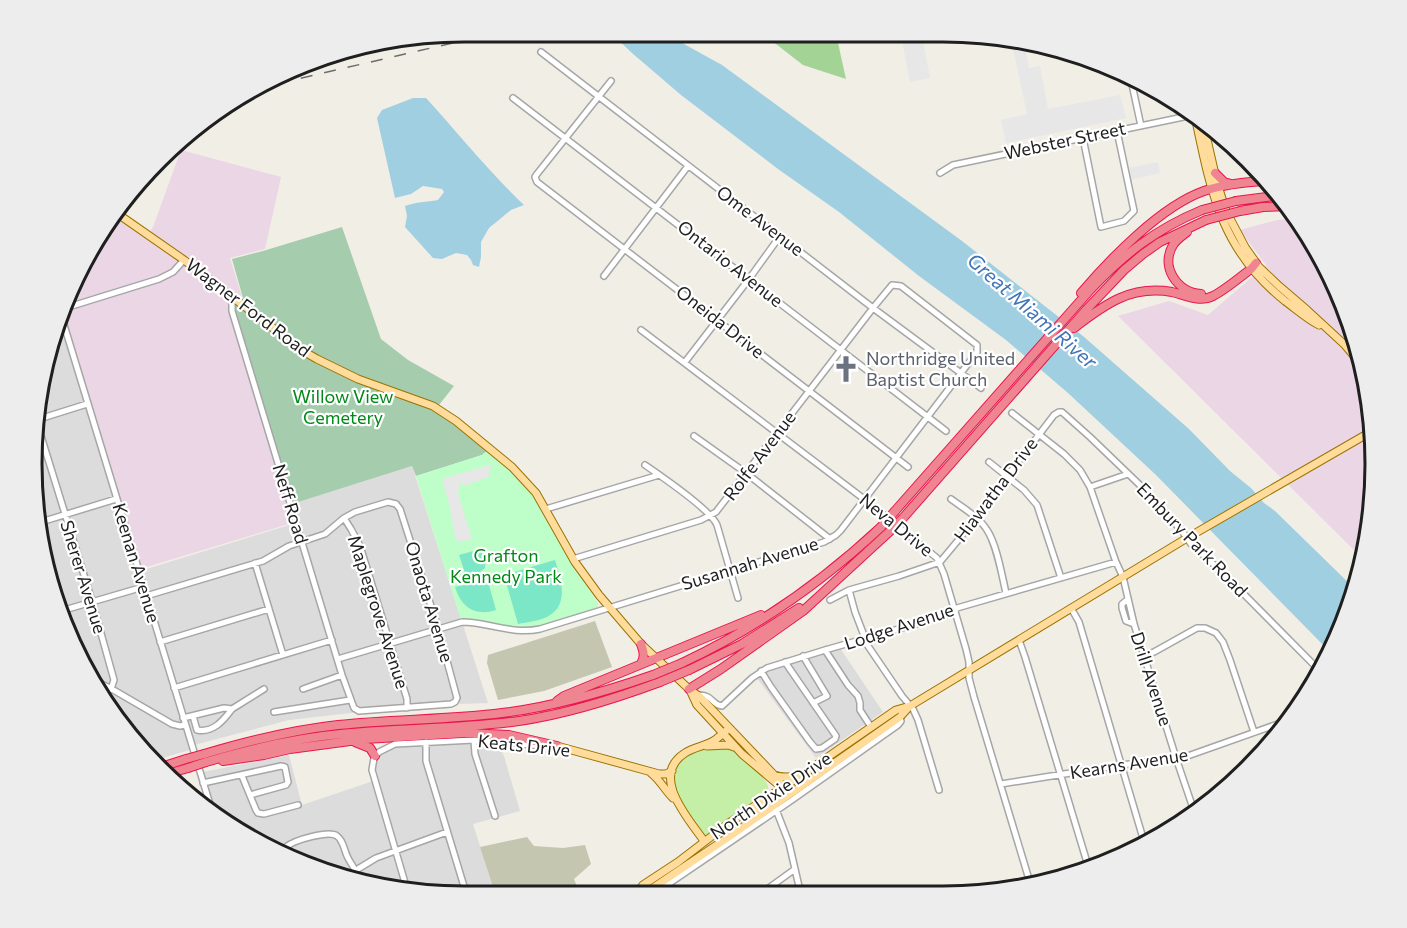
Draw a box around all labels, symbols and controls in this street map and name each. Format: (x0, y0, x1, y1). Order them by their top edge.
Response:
street label: Webster Street (1002, 116, 1127, 164)
street label: Ome Avenue (713, 180, 808, 260)
street label: Ontario Avenue (673, 215, 788, 311)
water label: Great Miami River (963, 247, 1103, 374)
street label: Wagner Ford Road (182, 253, 315, 361)
street label: Oneida Drive (672, 280, 769, 362)
place label: Northridge United Baptist Church (866, 347, 1015, 390)
church icon: Northridge United Baptist Church (831, 354, 861, 384)
park label: Willow View Cemetery (292, 385, 394, 428)
street label: Rolfe Avenue (718, 406, 800, 505)
street label: Hiawatha Drive (949, 433, 1042, 546)
street label: Neff Road (268, 461, 313, 546)
street label: Embury Park Road (1133, 478, 1253, 601)
street label: Neva Drive (855, 488, 938, 561)
street label: Keenan Avenue (108, 500, 166, 625)
street label: Sherer Avenue (56, 517, 112, 636)
street label: Maplegrove Avenue (344, 532, 414, 691)
street label: Susannah Avenue (679, 532, 821, 594)
street label: Onaota Avenue (401, 539, 459, 665)
park label: Grafton Kennedy Park (450, 544, 562, 587)
street label: Lodge Avenue (841, 598, 956, 654)
street label: Drill Avenue (1126, 629, 1178, 729)
street label: Keats Drive (477, 729, 571, 761)
street label: Kearns Avenue (1068, 743, 1190, 783)
street label: North Dixie Drive (706, 747, 835, 844)

